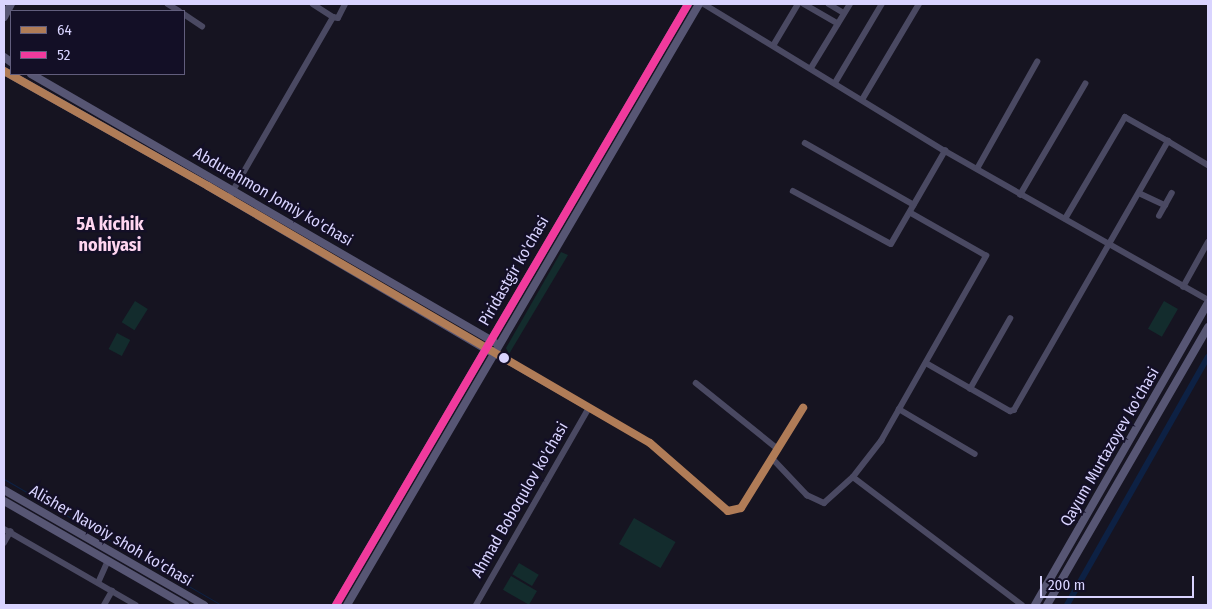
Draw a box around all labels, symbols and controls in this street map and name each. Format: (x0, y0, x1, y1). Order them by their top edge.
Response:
legend (10, 10, 185, 75)
text: 64 (57, 21, 72, 39)
text: 52 (57, 46, 70, 64)
street label: Abdurahmon Jomiy ko'chasi (190, 144, 356, 250)
street label: Piridastgir ko'chasi (475, 213, 553, 329)
district label: 5A kichik nohiyasi (76, 214, 144, 256)
unlabelled marker (499, 353, 509, 363)
street label: Qayum Murtazoyev ko'chasi (1057, 364, 1163, 530)
street label: Ahmad Boboqulov ko'chasi (468, 419, 572, 581)
street label: Alisher Navoiy shoh ko'chasi (26, 481, 196, 591)
scale bar (1042, 566, 1196, 598)
text: 200 m (1048, 576, 1085, 594)

